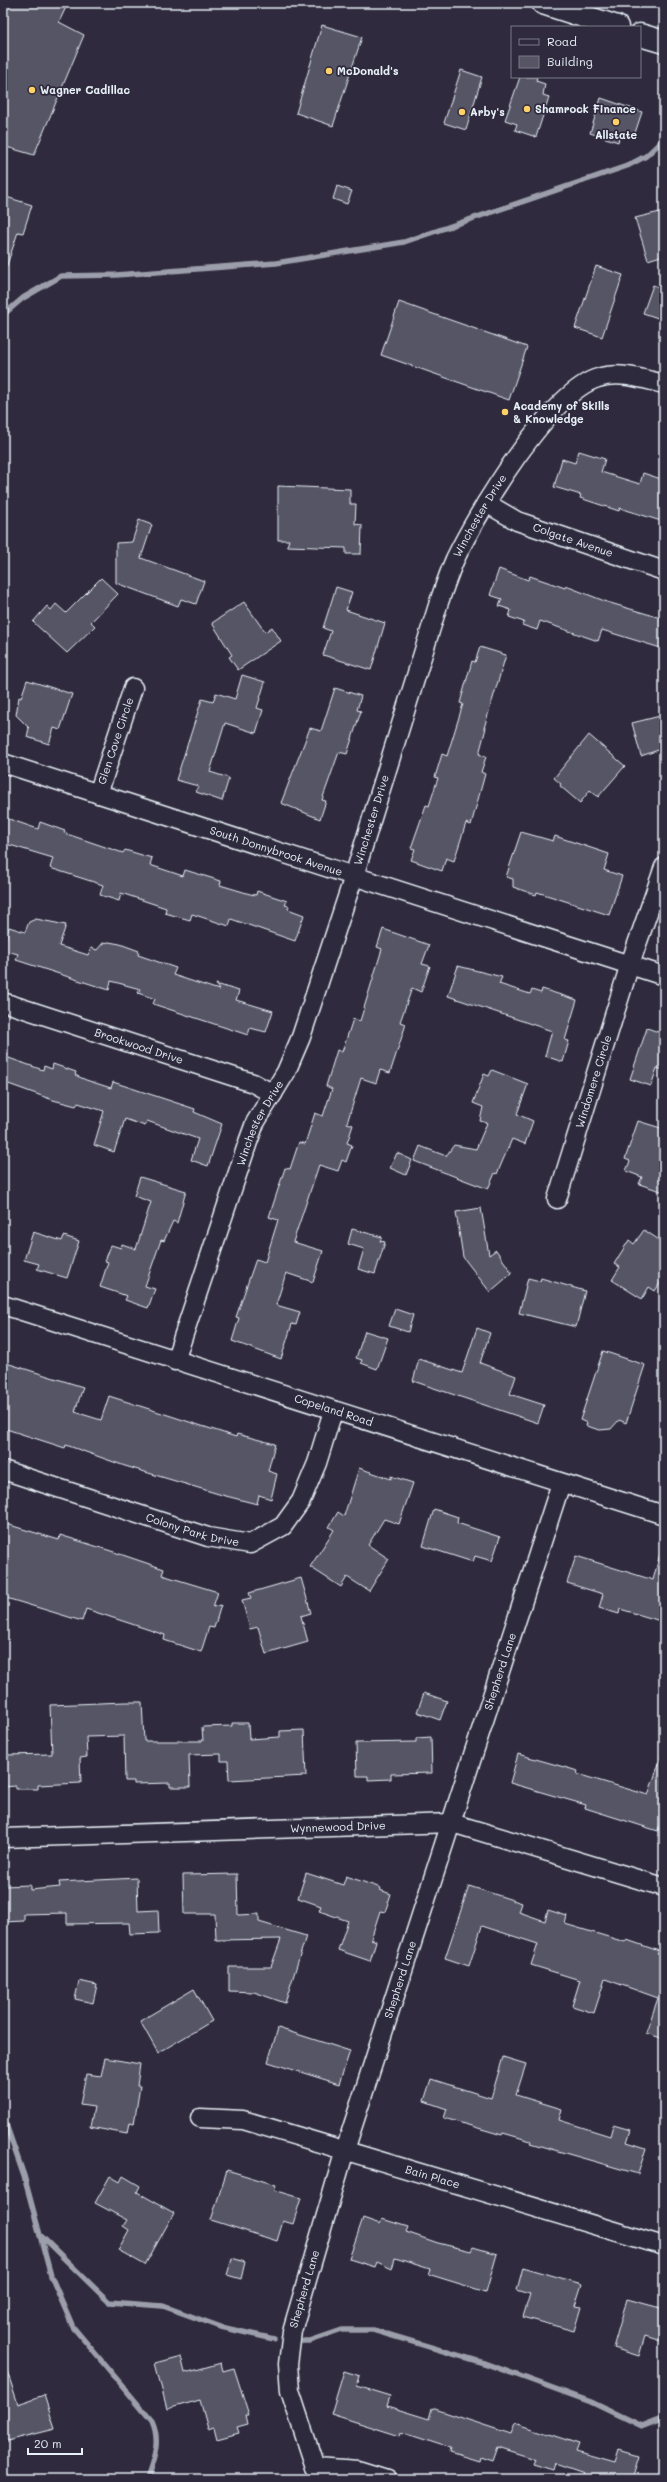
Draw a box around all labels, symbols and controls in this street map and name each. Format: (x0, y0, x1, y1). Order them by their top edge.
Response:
legend (511, 26, 641, 78)
text: Road (547, 33, 577, 49)
text: Building (547, 53, 593, 69)
place label: McDonald's (337, 63, 399, 78)
marker: McDonald's (324, 66, 334, 76)
place label: Wagner Cadillac (40, 82, 131, 97)
marker: Wagner Cadillac (27, 85, 37, 95)
place label: Shamrock Finance (535, 101, 636, 116)
place label: Arby's (470, 104, 505, 119)
marker: Shamrock Finance (522, 104, 532, 114)
marker: Arby's (457, 107, 467, 117)
marker: Allstate (611, 117, 621, 127)
place label: Allstate (595, 127, 638, 142)
place label: Academy of Skills & Knowledge (513, 398, 610, 426)
marker: Academy of Skills & Knowledge (500, 407, 510, 417)
street label: Winchester Drive (449, 471, 510, 560)
street label: Colgate Avenue (531, 519, 615, 560)
street label: Glen Cove Circle (94, 695, 136, 786)
street label: Winchester Drive (350, 773, 392, 867)
street label: South Donnybrook Avenue (208, 822, 345, 879)
street label: Brookwood Drive (93, 1024, 186, 1067)
street label: Windomere Circle (571, 1033, 615, 1130)
street label: Winchester Drive (233, 1077, 286, 1168)
street label: Copeland Road (293, 1390, 375, 1429)
street label: Colony Park Drive (144, 1509, 241, 1549)
street label: Shepherd Lane (480, 1630, 519, 1712)
street label: Wynnewood Drive (290, 1817, 386, 1835)
street label: Shepherd Lane (380, 1939, 419, 2020)
street label: Bain Place (404, 2161, 462, 2192)
street label: Shepherd Lane (285, 2248, 322, 2330)
scale bar (28, 2430, 82, 2456)
text: 20 m (34, 2435, 62, 2451)

